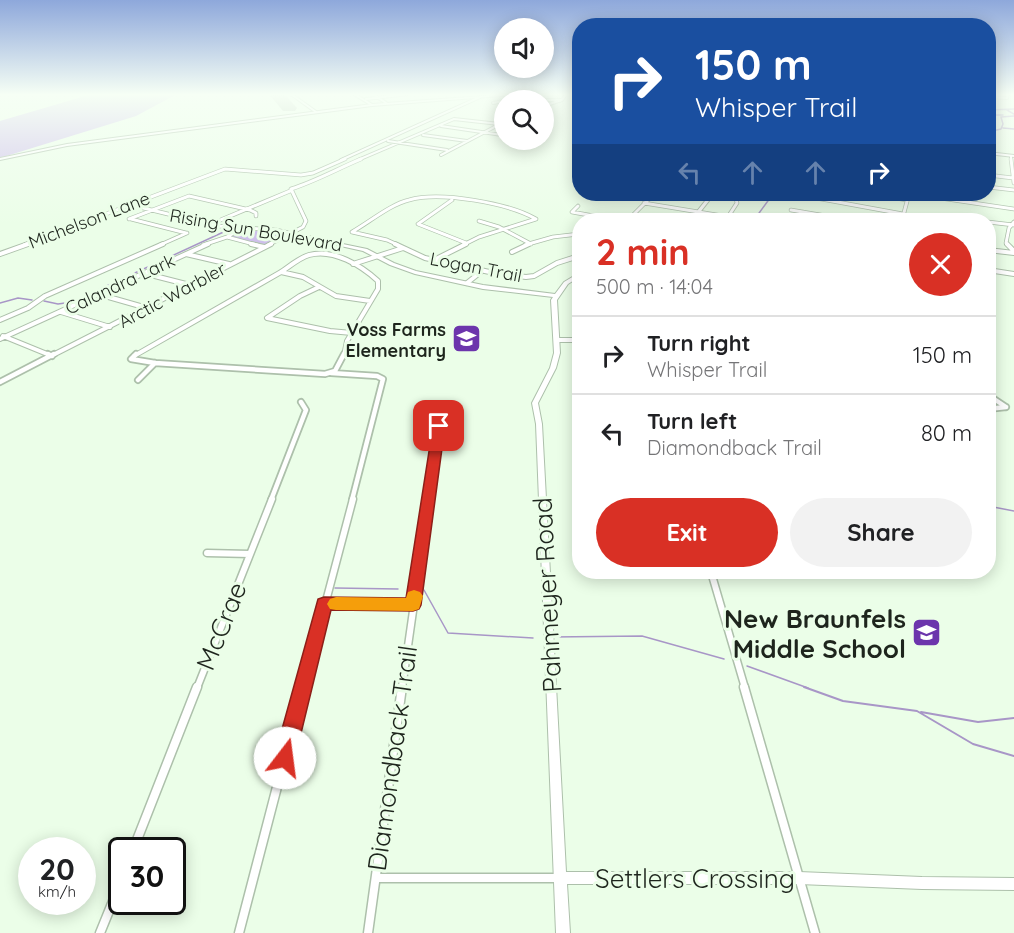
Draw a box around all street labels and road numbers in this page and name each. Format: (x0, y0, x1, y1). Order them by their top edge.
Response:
street label: Michelson Lane (25, 186, 153, 254)
street label: Rising Sun Boulevard (168, 203, 344, 257)
street label: Logan Trail (428, 247, 524, 287)
street label: Calandra Lark (61, 249, 179, 319)
street label: Arctic Warbler (114, 257, 230, 333)
street label: Pahmeyer Road (525, 497, 569, 693)
street label: McCrae (188, 577, 254, 675)
street label: Diamondback Trail (360, 643, 424, 873)
street label: Settlers Crossing (595, 862, 795, 895)

